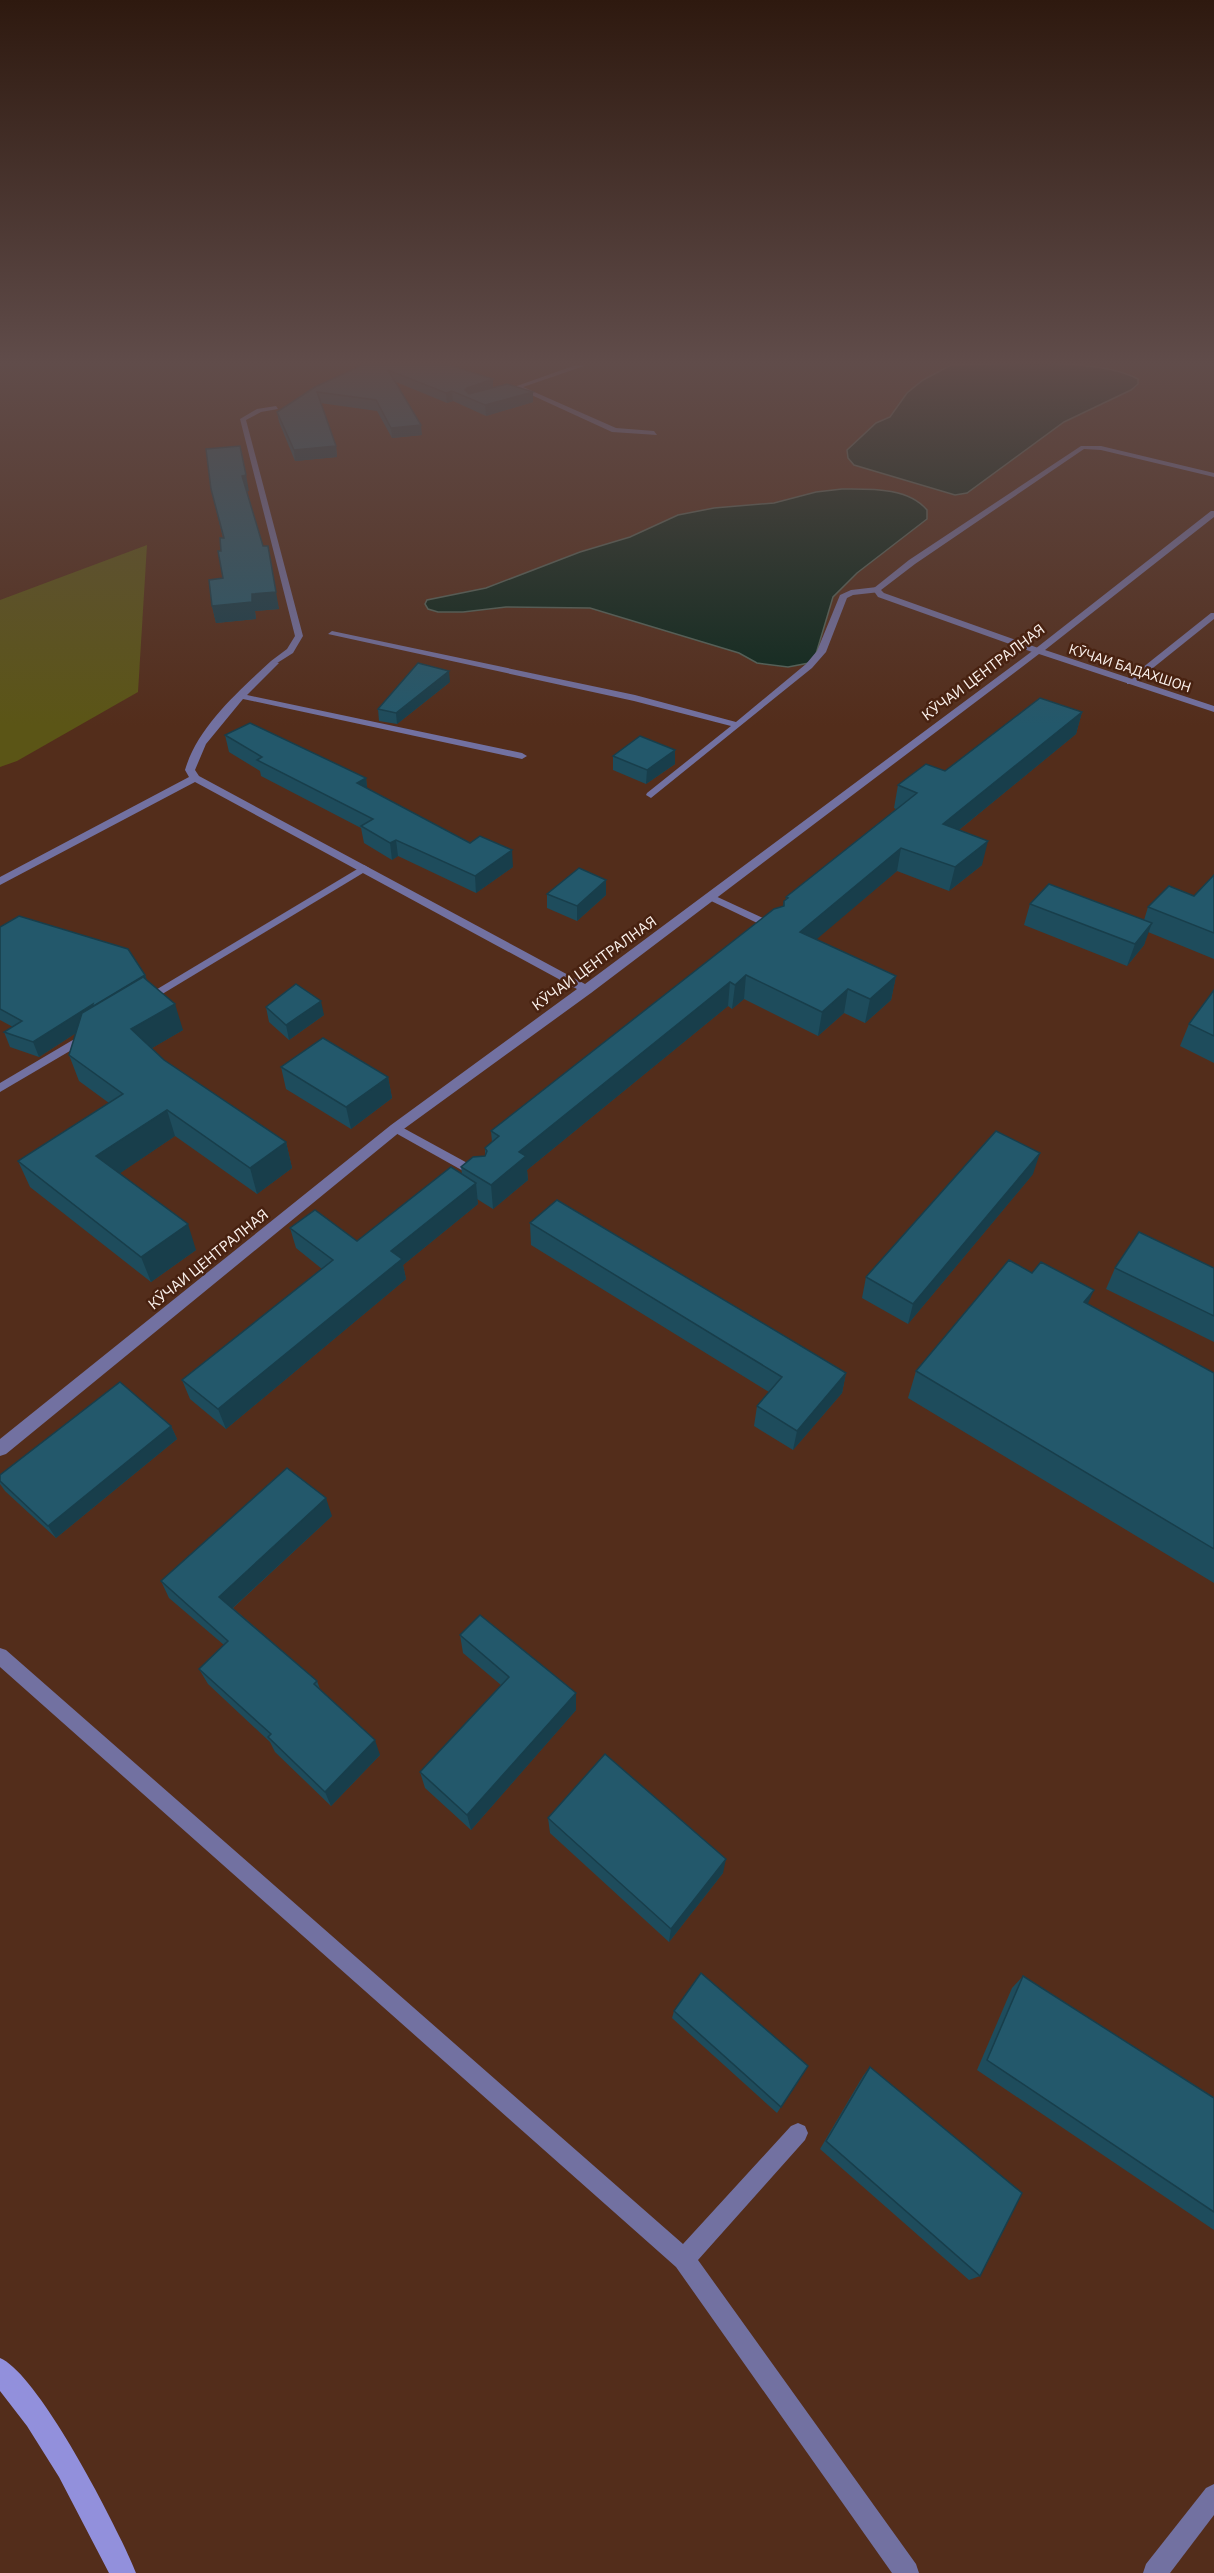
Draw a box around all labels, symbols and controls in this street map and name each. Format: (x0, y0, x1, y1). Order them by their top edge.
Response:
street label: КӮЧАИ ЦЕНТРАЛНАЯ (918, 619, 1048, 725)
street label: КӮЧАИ БАДАХШОН (1066, 640, 1194, 696)
street label: КӮЧАИ ЦЕНТРАЛНАЯ (528, 911, 660, 1015)
street label: КӮЧАИ ЦЕНТРАЛНАЯ (144, 1205, 272, 1313)

